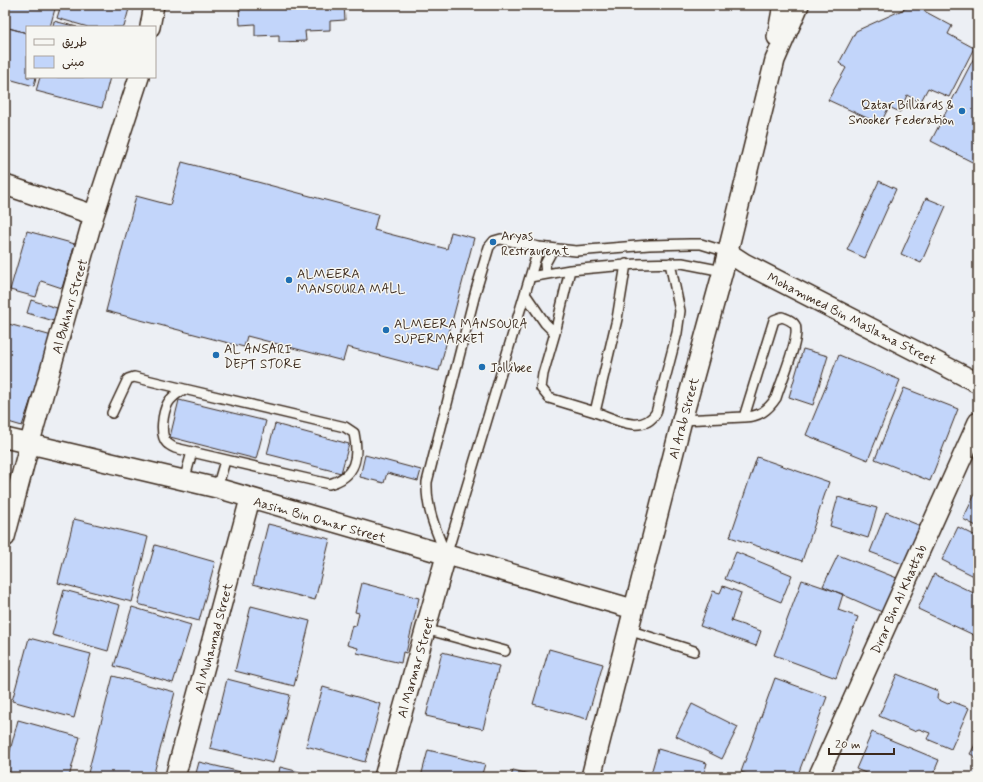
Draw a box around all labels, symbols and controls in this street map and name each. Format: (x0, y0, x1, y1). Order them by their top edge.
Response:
legend (26, 26, 156, 78)
text: طريق (62, 35, 87, 51)
text: مبنى (62, 55, 85, 71)
place label: Qatar Billiards & Snooker Federation (849, 97, 954, 129)
marker: Qatar Billiards & Snooker Federation (957, 106, 967, 116)
place label: Aryas Restraurent (501, 228, 570, 260)
marker: Aryas Restraurent (488, 237, 498, 247)
street label: Al Bukhari Street (49, 257, 92, 356)
place label: ALMEERA MANSOURA MALL (297, 266, 405, 298)
street label: Mohammed Bin Maslama Street (764, 269, 939, 369)
marker: ALMEERA MANSOURA MALL (284, 275, 294, 285)
place label: ALMEERA MANSOURA SUPERMARKET (394, 316, 528, 348)
marker: ALMEERA MANSOURA SUPERMARKET (381, 325, 391, 335)
place label: AL ANSARI DEPT STORE (224, 341, 302, 373)
marker: AL ANSARI DEPT STORE (211, 350, 221, 360)
place label: Jollibee (490, 360, 532, 377)
marker: Jollibee (477, 362, 487, 372)
street label: Al Arab Street (665, 375, 704, 461)
street label: Aasim Bin Omar Street (251, 493, 388, 548)
street label: Dirar Bin Al Khattab (868, 542, 931, 657)
street label: Al Muhannad Street (192, 581, 237, 696)
street label: Al Marmar Street (394, 615, 439, 720)
scale bar (829, 730, 894, 756)
text: 20 m (835, 737, 861, 753)

